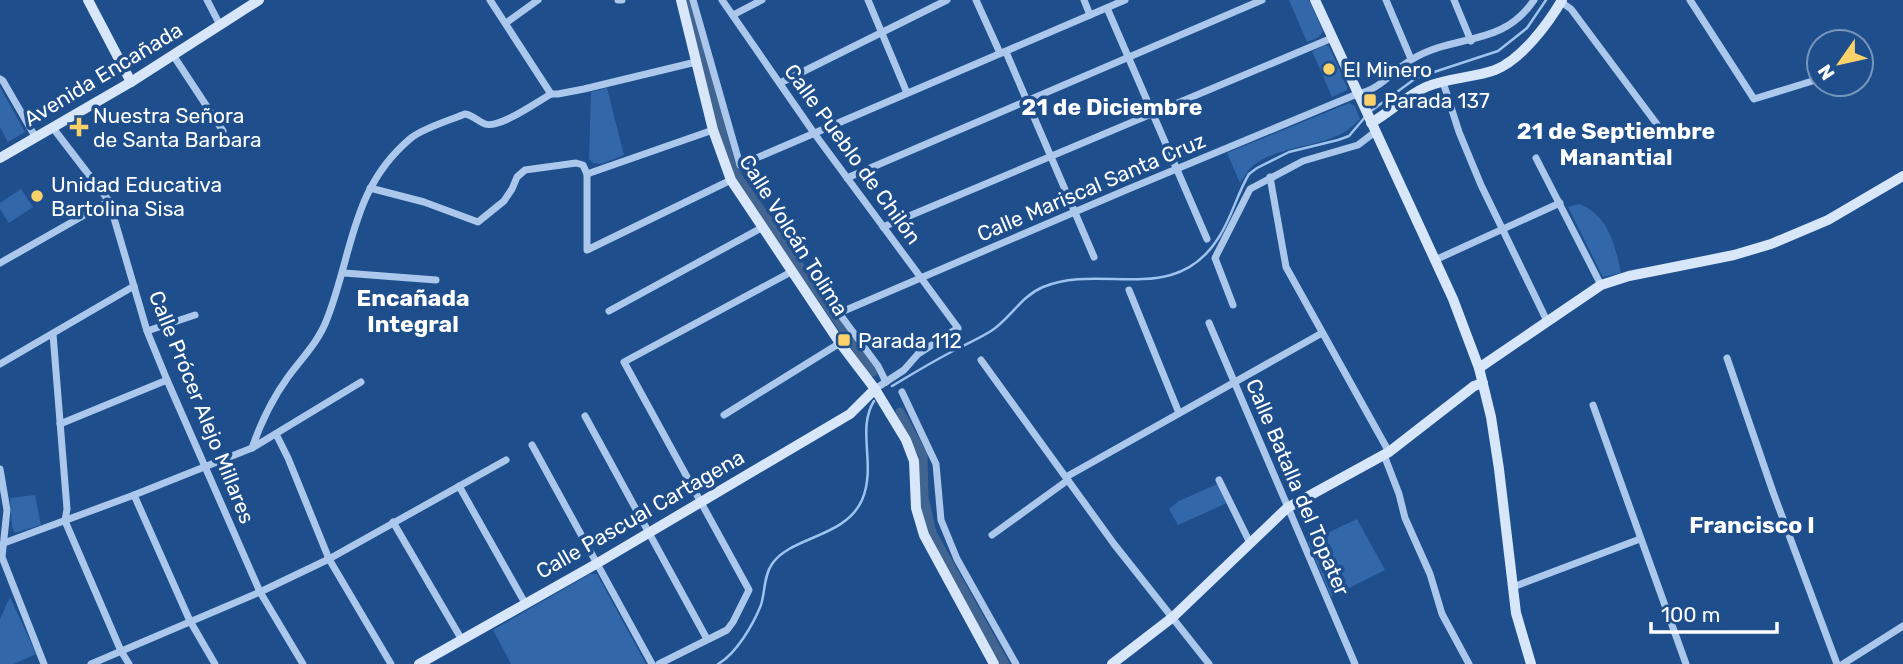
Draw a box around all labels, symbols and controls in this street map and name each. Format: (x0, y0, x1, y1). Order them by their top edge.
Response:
street label: Avenida Encañada (19, 17, 187, 131)
north arrow (1805, 28, 1875, 98)
place label: El Minero (1343, 57, 1432, 82)
street label: Calle Pueblo de Chilón (779, 59, 927, 249)
text: N (1813, 60, 1840, 84)
marker: El Minero (1321, 61, 1337, 77)
place label: Parada 137 (1384, 88, 1490, 113)
marker: Parada 137 (1362, 92, 1378, 108)
district label: 21 de Diciembre (1022, 93, 1202, 121)
place label: Nuestra Señora de Santa Barbara (93, 103, 262, 152)
district label: 21 de Septiembre Manantial (1517, 117, 1715, 171)
marker: Nuestra Señora de Santa Barbara (71, 119, 87, 135)
street label: Calle Mariscal Santa Cruz (973, 128, 1209, 246)
street label: Calle Volcán Tolima (734, 150, 854, 320)
place label: Unidad Educativa Bartolina Sisa (51, 172, 222, 221)
marker: Unidad Educativa Bartolina Sisa (29, 188, 45, 204)
district label: Encañada Integral (356, 284, 470, 338)
street label: Calle Prócer Alejo Millares (144, 287, 260, 527)
place label: Parada 112 (858, 328, 962, 353)
marker: Parada 112 (836, 332, 852, 348)
street label: Calle Batalla del Topater (1241, 375, 1355, 599)
street label: Calle Pascual Cartagena (531, 444, 749, 584)
district label: Francisco I (1689, 511, 1815, 539)
scale bar (1651, 590, 1777, 634)
text: 100 m (1661, 602, 1720, 627)

